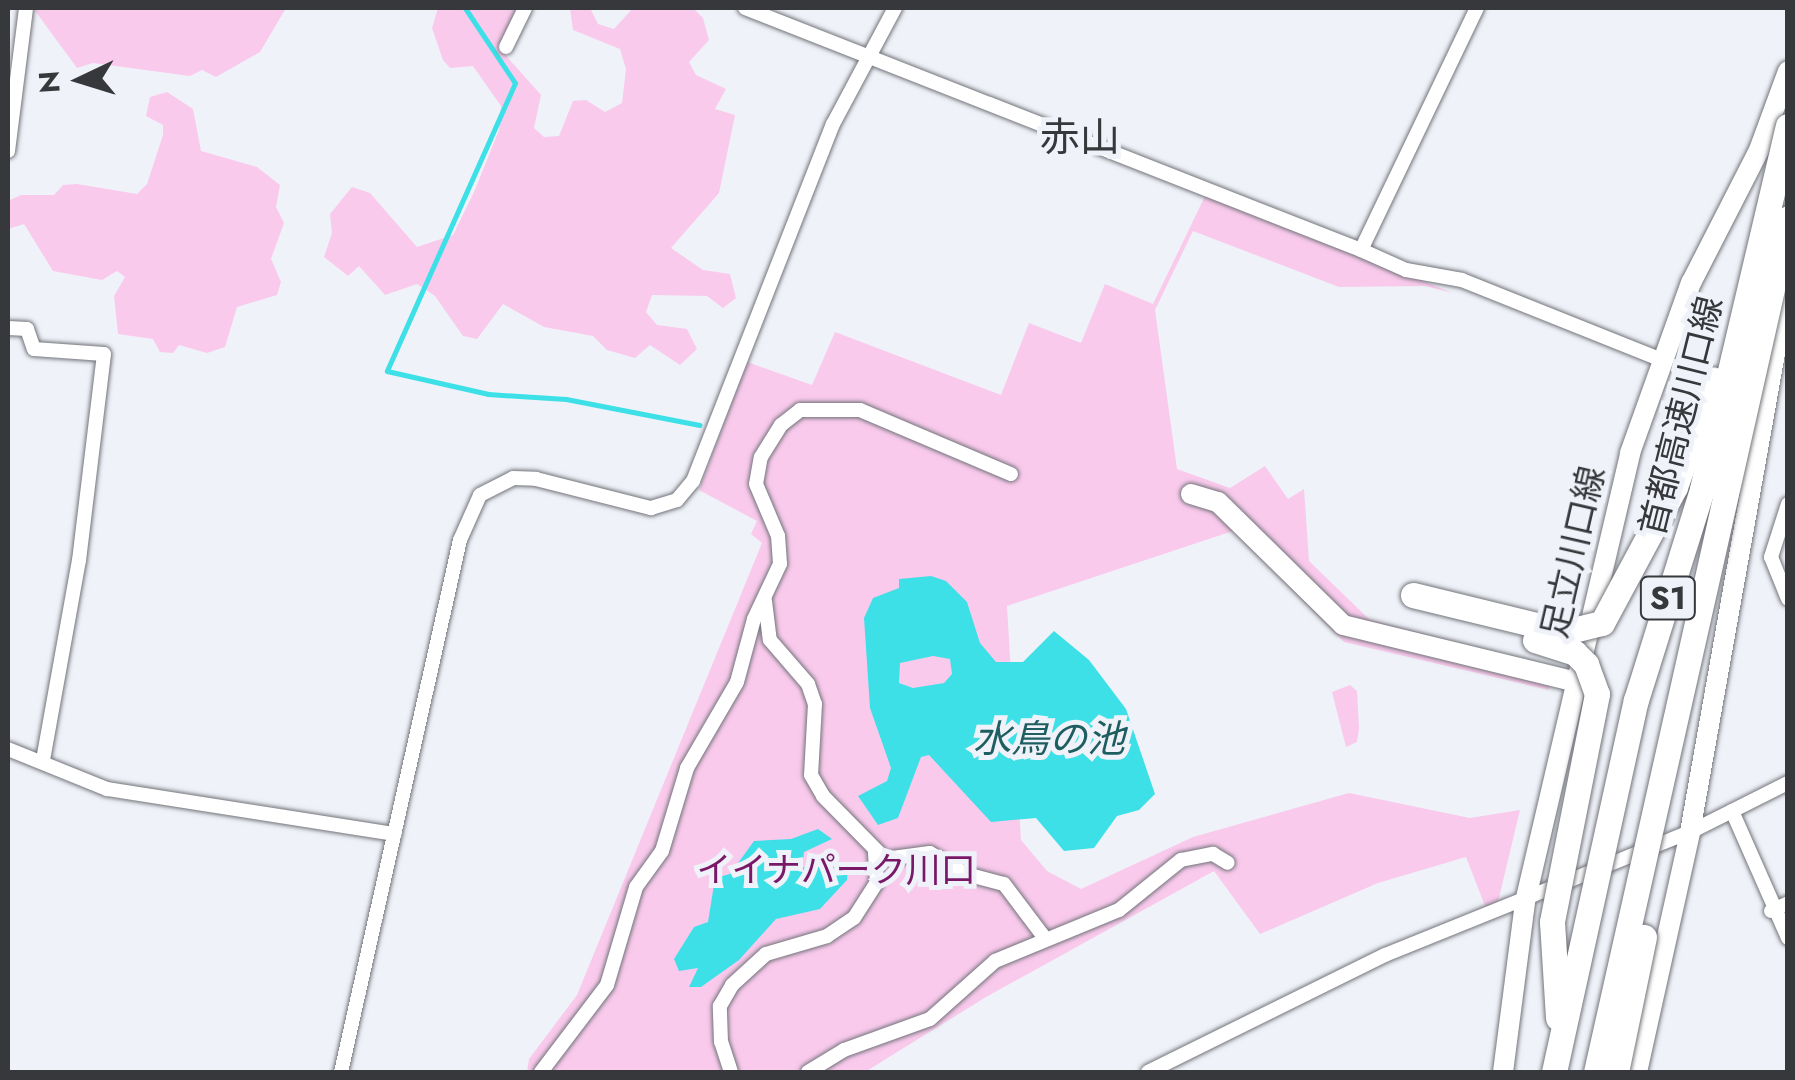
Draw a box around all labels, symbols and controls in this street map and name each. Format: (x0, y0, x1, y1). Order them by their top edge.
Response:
north arrow (30, 30, 130, 130)
text: N (28, 70, 71, 95)
district label: 赤山 (1040, 113, 1120, 161)
street label: 首都高速川口線 (1631, 292, 1731, 540)
street label: 足立川口線 (1533, 462, 1613, 642)
road number: S1 (1638, 571, 1698, 625)
water label: 水鳥の池 (973, 716, 1125, 762)
park label: イイナパーク川口 (696, 849, 976, 891)

